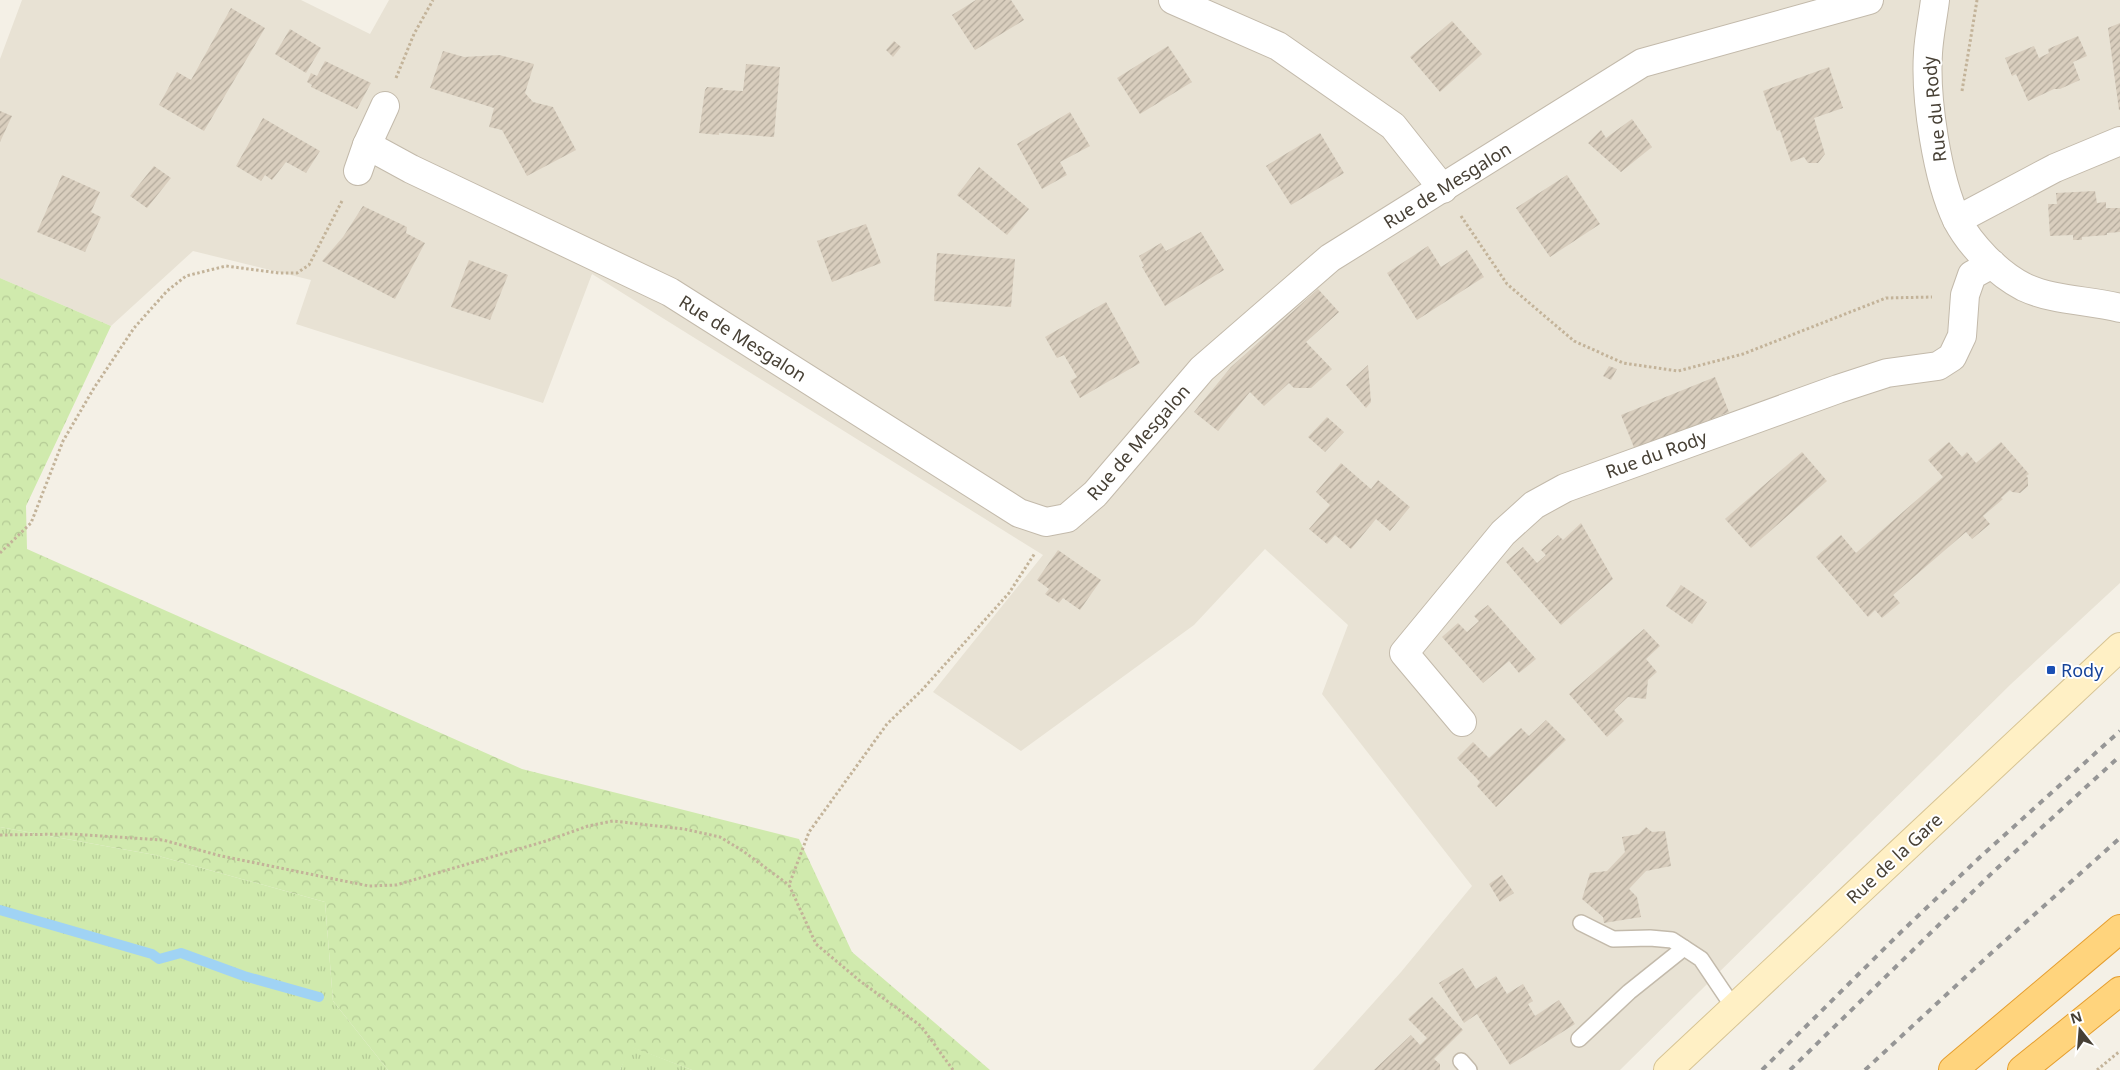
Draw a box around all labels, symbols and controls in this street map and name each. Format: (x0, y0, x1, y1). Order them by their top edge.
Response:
street label: Rue du Rody (1916, 54, 1951, 163)
street label: Rue de Mesgalon (1379, 136, 1515, 234)
street label: Rue de Mesgalon (675, 289, 811, 387)
street label: Rue de Mesgalon (1081, 379, 1195, 505)
street label: Rue du Rody (1602, 424, 1711, 483)
place label: Rody (2061, 658, 2104, 682)
marker: Rody (2045, 664, 2057, 676)
street label: Rue de la Gare (1841, 807, 1947, 909)
north arrow (2055, 1005, 2105, 1055)
text: N (2068, 1006, 2084, 1028)

